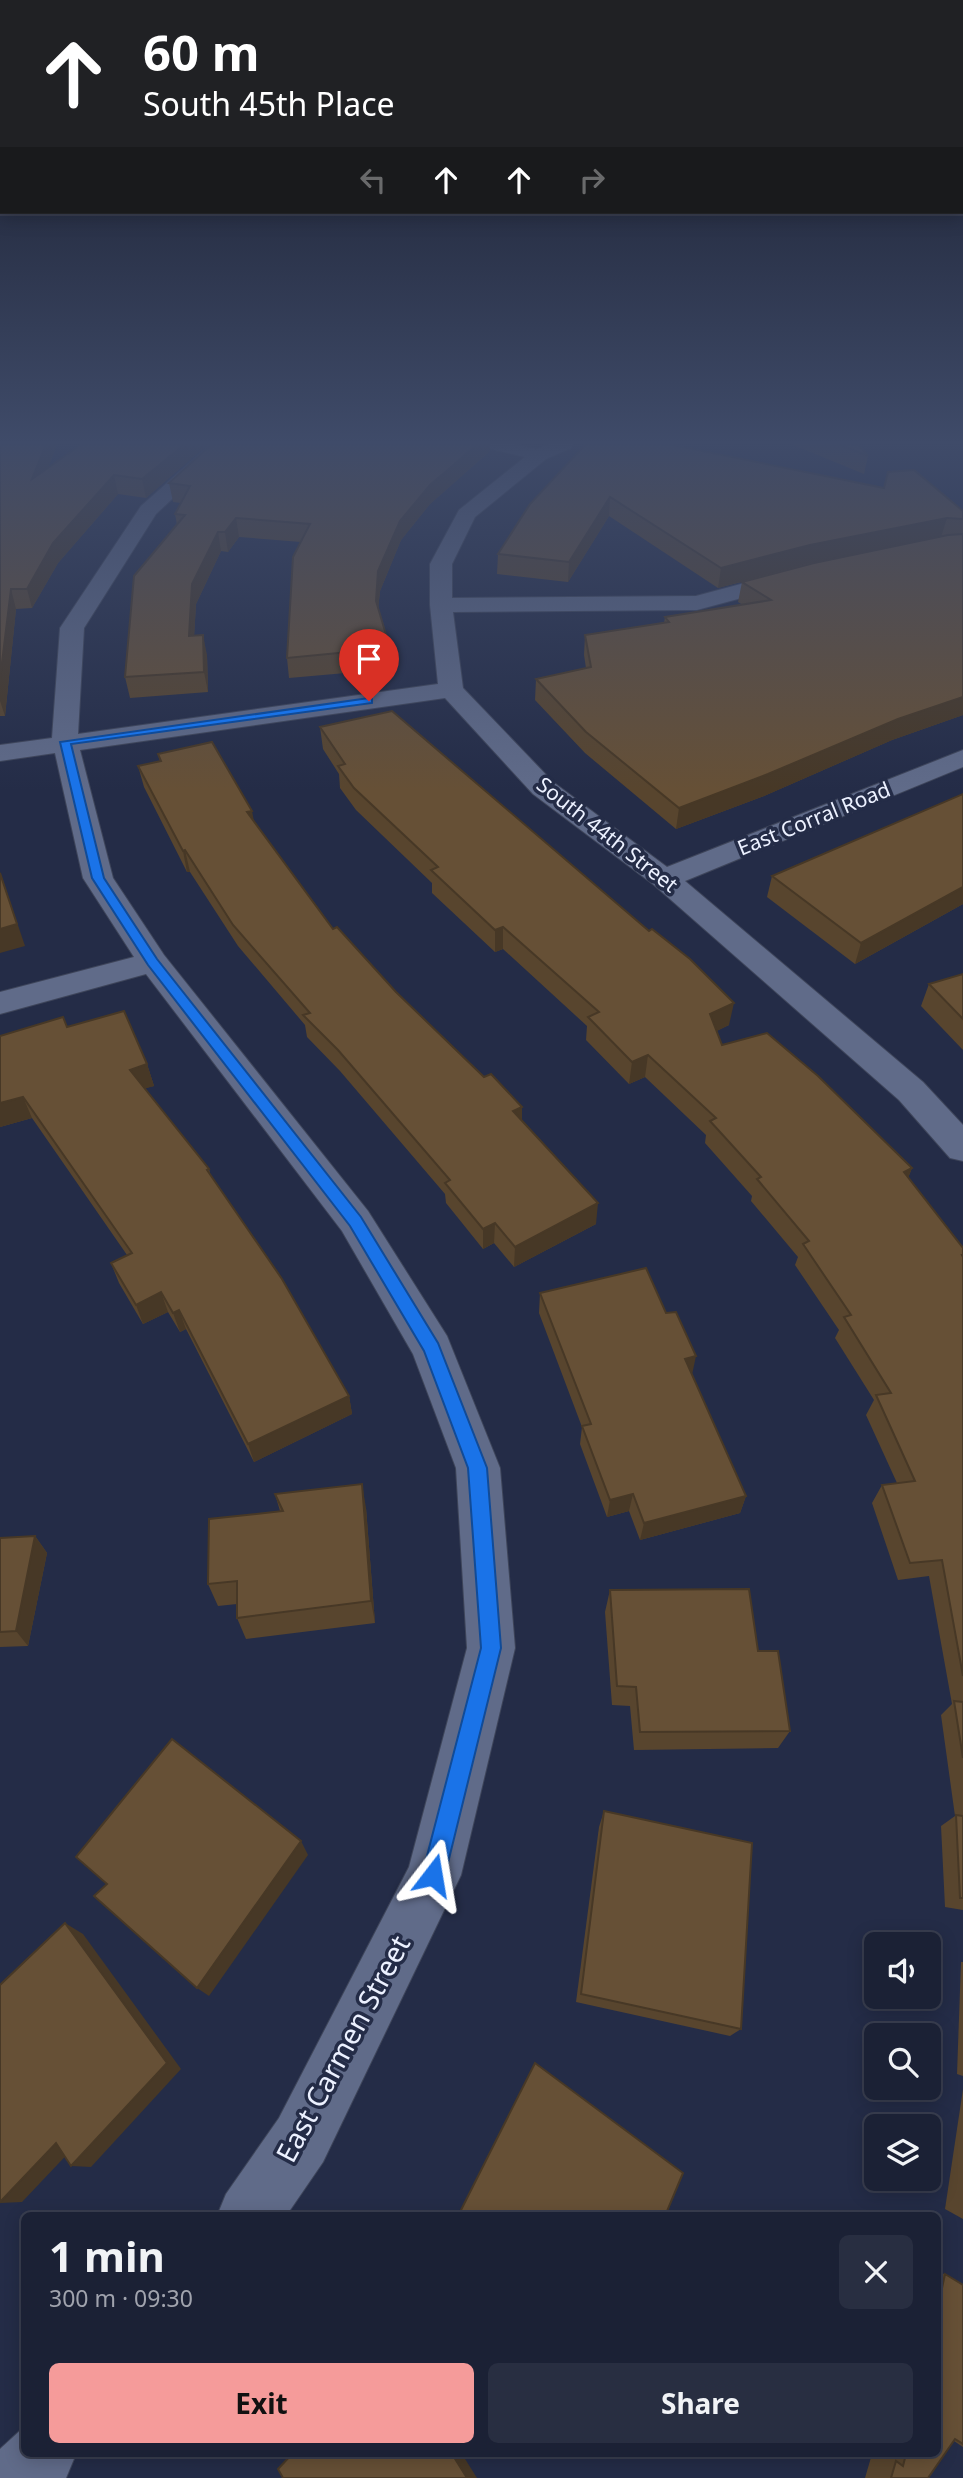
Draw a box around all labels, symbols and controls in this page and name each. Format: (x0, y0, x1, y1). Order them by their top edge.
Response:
text: 60 m (143, 19, 260, 85)
icon: ahead (28, 28, 119, 119)
text: South 45th Place (143, 82, 395, 125)
icon: left (354, 161, 392, 199)
icon: ahead (427, 161, 465, 199)
icon: ahead (500, 161, 538, 199)
icon: right (573, 161, 611, 199)
pin (339, 629, 399, 701)
icon: arrive (350, 640, 388, 678)
street label: South 44th Street (531, 770, 684, 898)
street label: East Corral Road (733, 775, 894, 862)
position arrow (396, 1838, 470, 1912)
street label: East Carmen Street (266, 1928, 418, 2169)
map controls (864, 1932, 941, 2191)
button: sound (864, 1932, 941, 2009)
button: search (864, 2023, 941, 2100)
button: layers (864, 2114, 941, 2191)
text: 1 min (49, 2227, 165, 2284)
button: close (839, 2235, 913, 2309)
text: 300 m · 09:30 (49, 2282, 193, 2314)
button: Exit (49, 2363, 474, 2443)
button: Share (488, 2363, 913, 2443)

